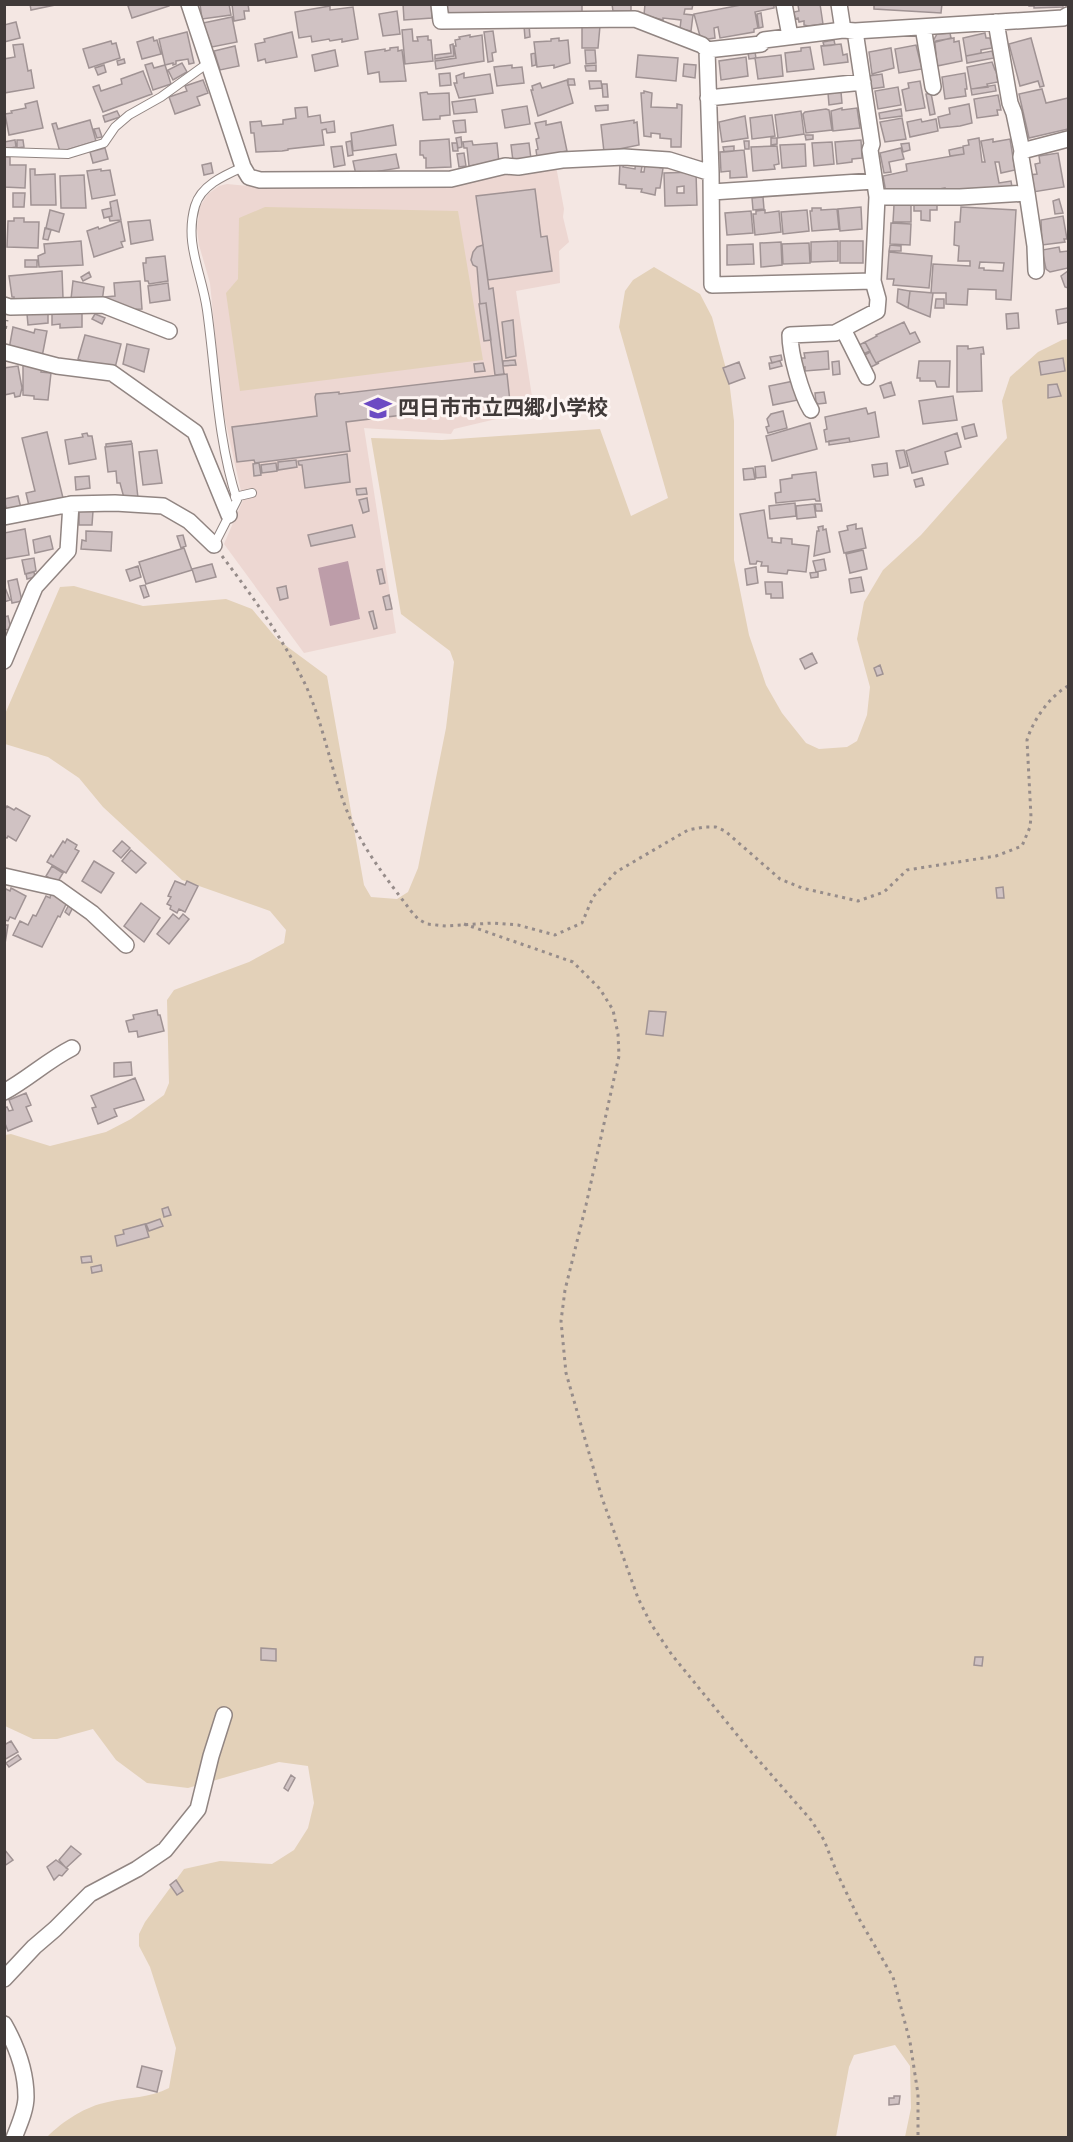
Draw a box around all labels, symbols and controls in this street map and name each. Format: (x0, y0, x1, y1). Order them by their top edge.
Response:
school or university icon: 四日市市立四郷小学校 (363, 393, 393, 423)
place label: 四日市市立四郷小学校 (398, 397, 608, 419)

